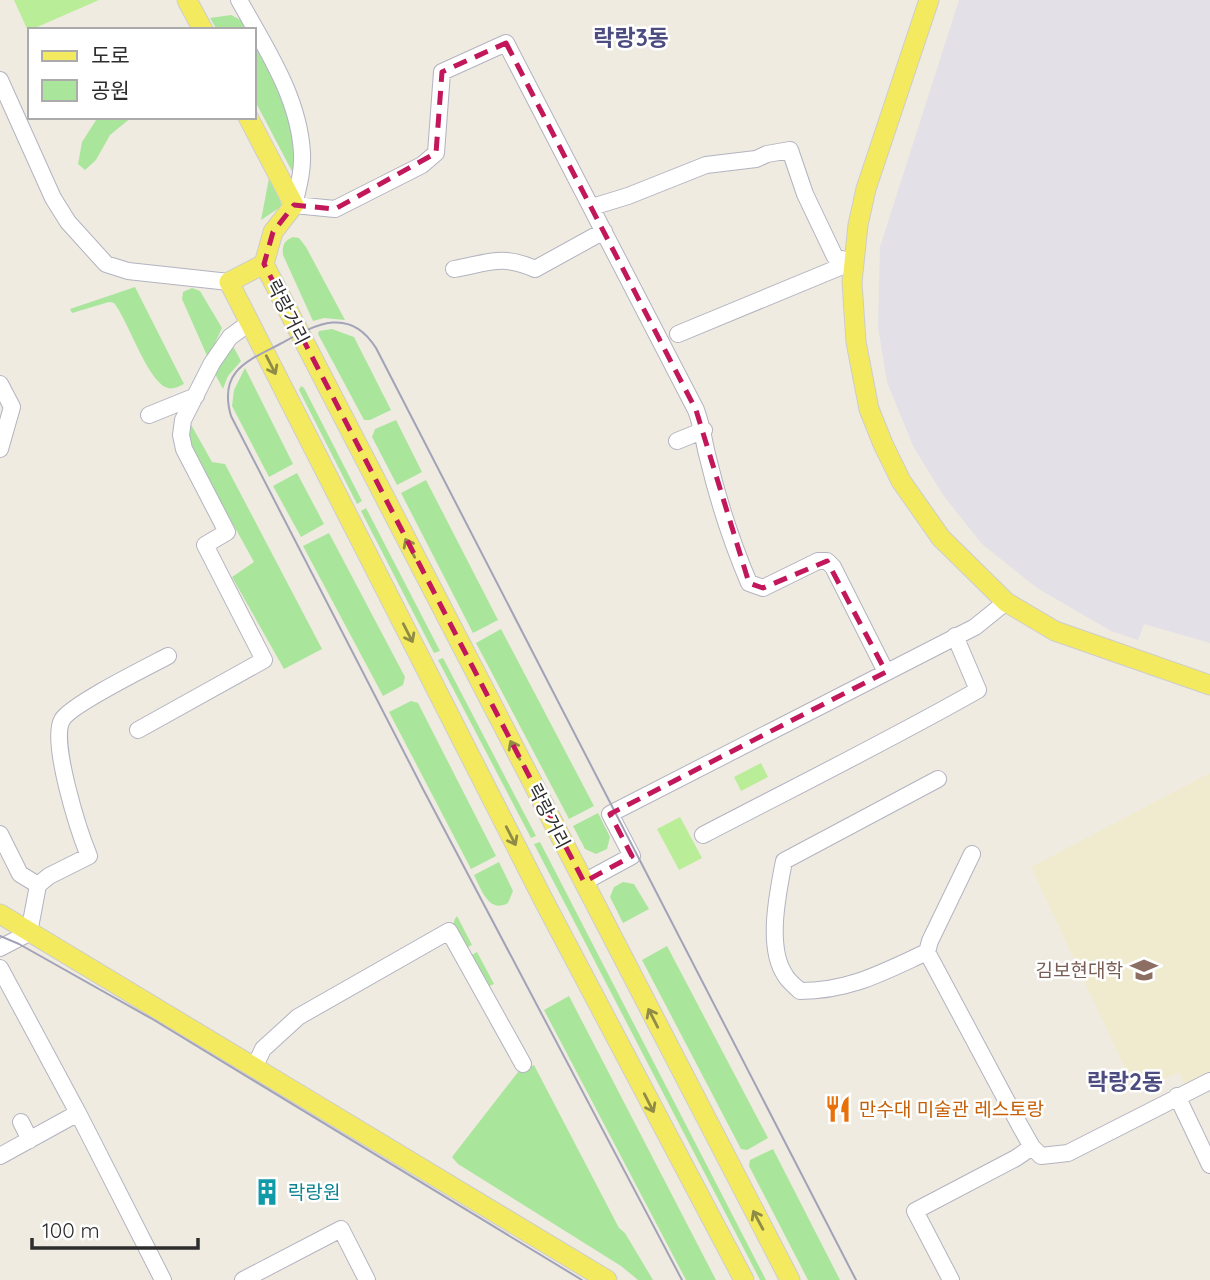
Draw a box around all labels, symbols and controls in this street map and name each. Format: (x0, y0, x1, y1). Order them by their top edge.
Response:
district label: 락랑3동 (593, 23, 669, 52)
legend (28, 28, 256, 119)
text: 도로 (91, 42, 130, 68)
text: 공원 (91, 77, 130, 103)
street label: 락랑거리 (261, 275, 315, 349)
one-way arrow (265, 354, 278, 375)
one-way arrow (403, 538, 417, 559)
one-way arrow (401, 622, 415, 643)
one-way arrow (508, 740, 522, 761)
street label: 락랑거리 (522, 779, 576, 853)
one-way arrow (505, 825, 519, 846)
school or university icon: 김보현대학 (1129, 955, 1159, 985)
place label: 김보현대학 (1036, 958, 1124, 982)
one-way arrow (646, 1008, 660, 1029)
district label: 락랑2동 (1087, 1067, 1163, 1096)
one-way arrow (643, 1092, 657, 1113)
restaurant icon: 만수대 미술관 레스토랑 (823, 1094, 853, 1124)
place label: 만수대 미술관 레스토랑 (859, 1097, 1044, 1121)
building icon: 락랑원 (252, 1177, 282, 1207)
place label: 락랑원 (288, 1180, 340, 1204)
scale bar (32, 1206, 198, 1250)
one-way arrow (751, 1210, 764, 1231)
text: 100 m (42, 1217, 100, 1243)

